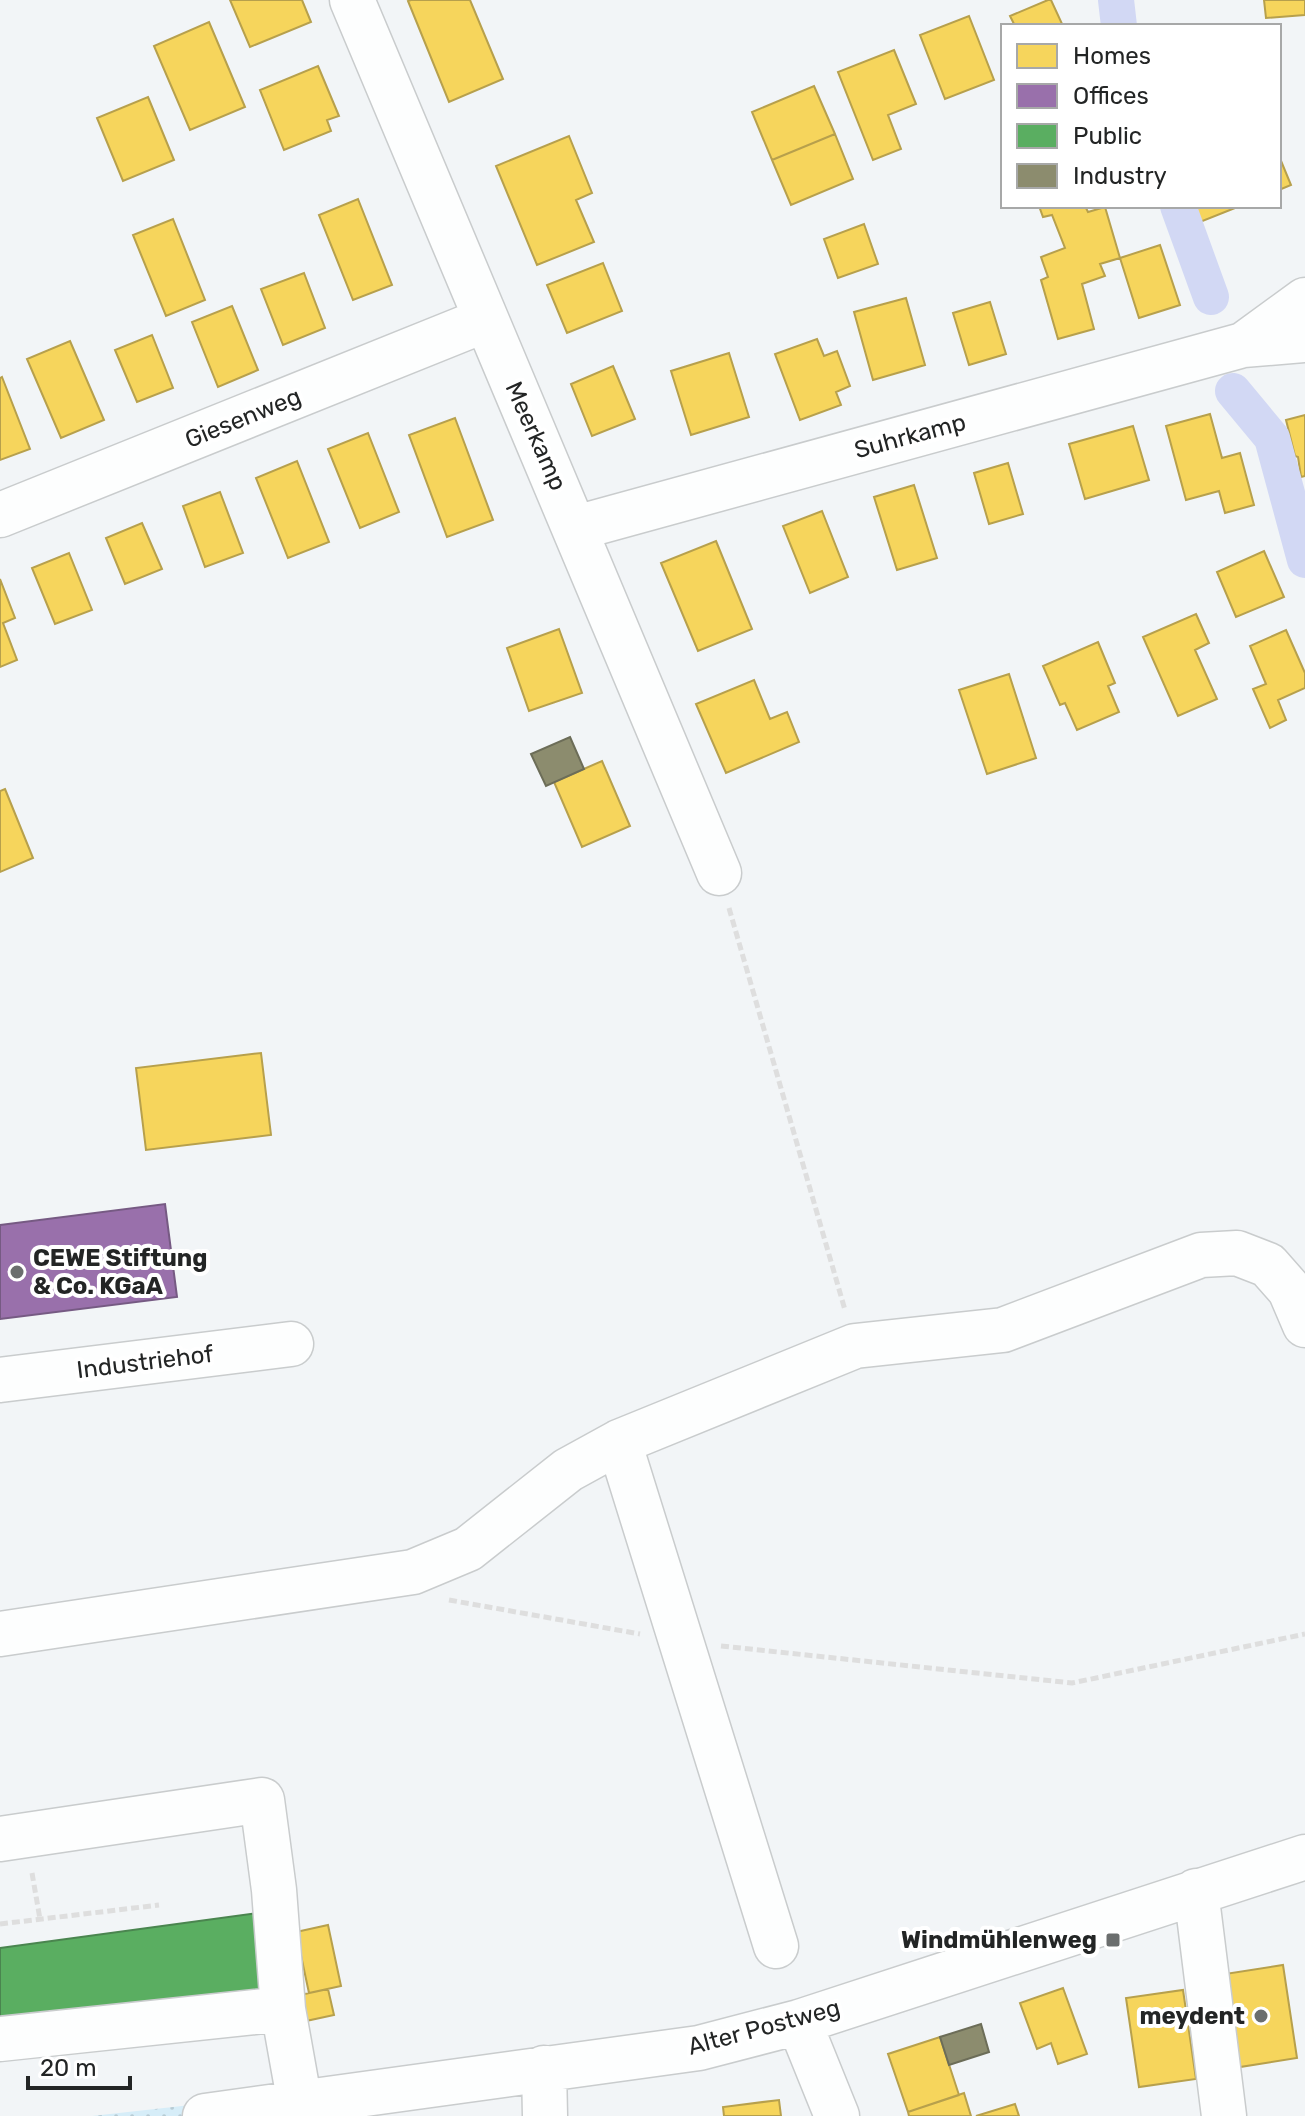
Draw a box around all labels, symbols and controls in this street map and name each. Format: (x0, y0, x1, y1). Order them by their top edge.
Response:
legend (1001, 24, 1281, 208)
text: Homes (1073, 42, 1151, 70)
text: Offices (1073, 82, 1149, 110)
text: Public (1073, 122, 1142, 150)
text: Industry (1073, 162, 1167, 190)
street label: Meerkamp (500, 377, 572, 495)
street label: Giesenweg (181, 382, 305, 454)
street label: Suhrkamp (851, 408, 969, 464)
place label: CEWE Stiftung & Co. KGaA (33, 1244, 207, 1300)
marker: CEWE Stiftung & Co. KGaA (8, 1263, 26, 1281)
street label: Industriehof (75, 1340, 216, 1384)
place label: Windmühlenweg (901, 1926, 1097, 1954)
marker: Windmühlenweg (1104, 1931, 1122, 1949)
street label: Alter Postweg (685, 1993, 843, 2061)
place label: meydent (1140, 2002, 1245, 2030)
marker: meydent (1252, 2007, 1270, 2025)
scale bar (28, 2040, 130, 2090)
text: 20 m (40, 2054, 97, 2082)

